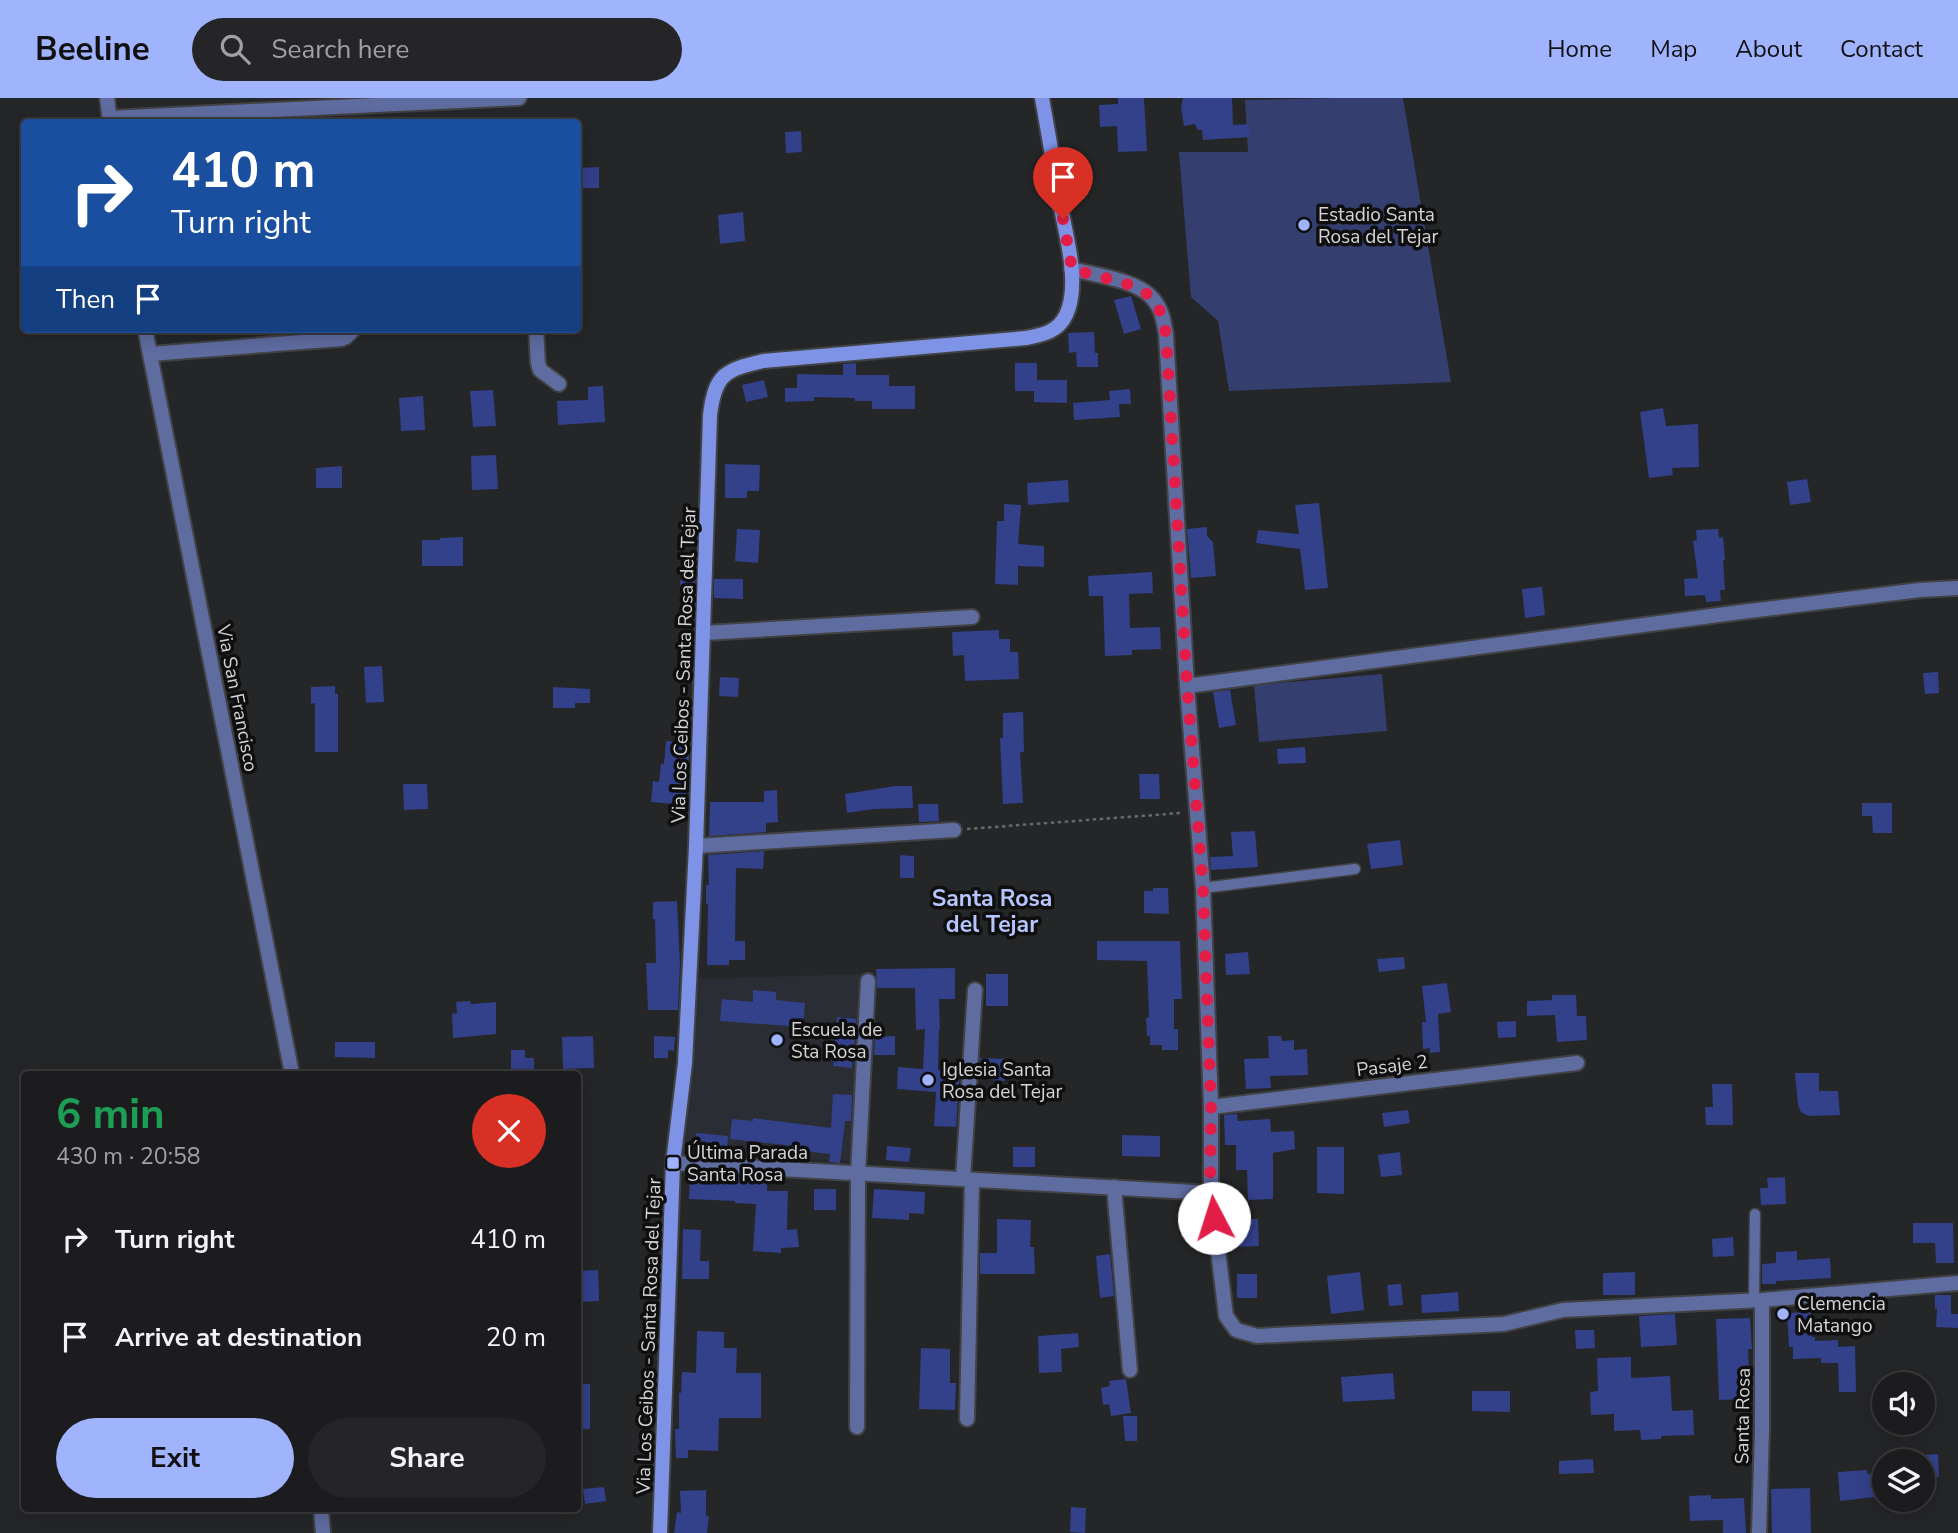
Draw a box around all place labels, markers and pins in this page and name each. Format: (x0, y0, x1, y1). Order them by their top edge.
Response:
pin (1033, 147, 1093, 219)
place label: Estadio Santa Rosa del Tejar (1318, 202, 1438, 250)
marker: Estadio Santa Rosa del Tejar (1296, 217, 1312, 233)
place label: Escuela de Sta Rosa (791, 1017, 882, 1065)
marker: Escuela de Sta Rosa (769, 1032, 785, 1048)
place label: Iglesia Santa Rosa del Tejar (942, 1057, 1062, 1105)
marker: Iglesia Santa Rosa del Tejar (920, 1072, 936, 1088)
place label: Última Parada Santa Rosa (687, 1140, 808, 1188)
marker: Última Parada Santa Rosa (665, 1155, 681, 1171)
place label: Clemencia Matango (1797, 1291, 1886, 1339)
marker: Clemencia Matango (1775, 1306, 1791, 1322)

